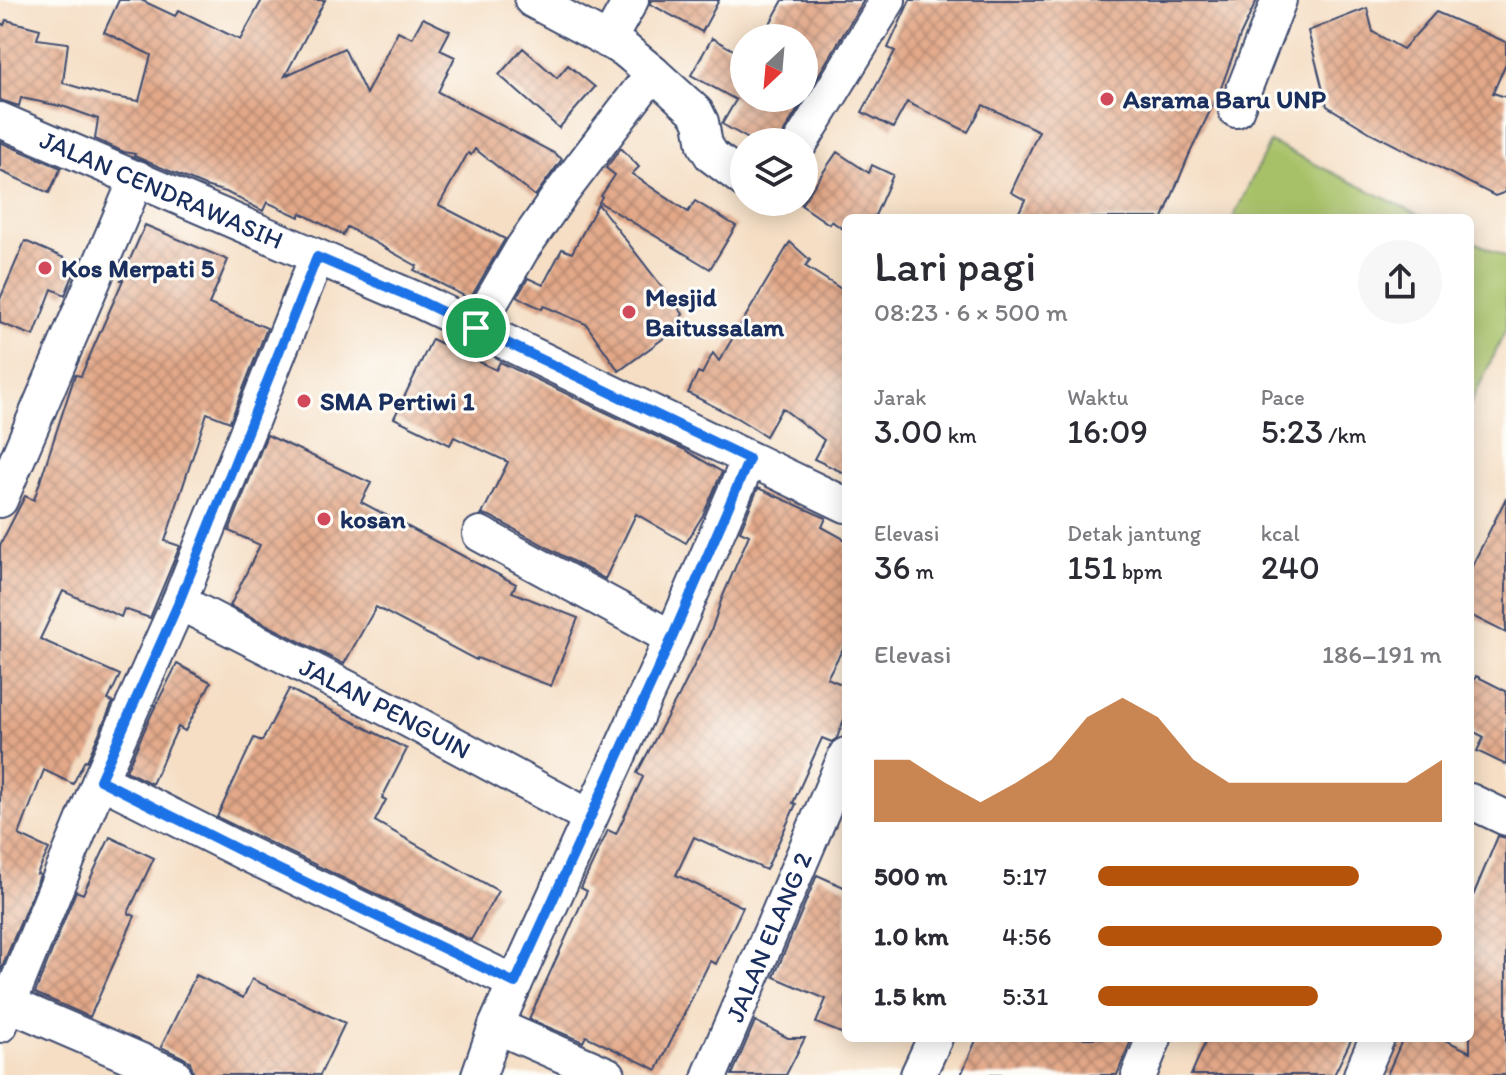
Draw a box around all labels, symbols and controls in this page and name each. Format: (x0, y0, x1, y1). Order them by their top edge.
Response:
north arrow (730, 24, 818, 112)
map controls (730, 24, 818, 216)
place label: Asrama Baru UNP (1122, 83, 1327, 115)
marker: Asrama Baru UNP (1098, 90, 1116, 108)
street label: JALAN CENDRAWASIH (35, 123, 288, 256)
button: layers (730, 128, 818, 216)
text: Lari pagi (874, 239, 1036, 292)
button: share (1358, 240, 1442, 324)
place label: Kos Merpati 5 (61, 252, 215, 284)
marker: Kos Merpati 5 (36, 259, 54, 277)
place label: Mesjid Baitussalam (645, 281, 785, 343)
pin (442, 294, 510, 362)
text: 08:23 · 6 × 500 m (874, 296, 1068, 328)
marker: Mesjid Baitussalam (620, 303, 638, 321)
icon: arrive (454, 306, 498, 350)
text: Jarak (874, 384, 927, 411)
text: Waktu (1067, 384, 1128, 411)
text: Pace (1261, 384, 1305, 411)
place label: SMA Pertiwi 1 (320, 385, 475, 417)
marker: SMA Pertiwi 1 (295, 392, 313, 410)
text: 3.00 (874, 411, 943, 452)
text: 16:09 (1067, 411, 1148, 452)
text: 5:23 (1261, 411, 1323, 452)
text: km (943, 422, 977, 449)
text: /km (1323, 422, 1367, 449)
place label: kosan (340, 503, 406, 535)
marker: kosan (315, 510, 333, 528)
text: Elevasi (874, 520, 939, 547)
text: Detak jantung (1067, 520, 1201, 547)
text: kcal (1261, 520, 1300, 547)
text: 36 (874, 547, 911, 588)
text: 151 (1067, 547, 1117, 588)
text: 240 (1261, 547, 1320, 588)
text: m (911, 558, 934, 585)
text: bpm (1117, 558, 1163, 585)
text: Elevasi (874, 638, 951, 670)
text: 186–191 m (1322, 638, 1442, 670)
street label: JALAN PENGUIN (294, 650, 476, 766)
street label: JALAN ELANG 2 (718, 847, 819, 1027)
text: 500 m (874, 860, 947, 892)
text: 5:17 (1002, 860, 1047, 892)
text: 1.0 km (874, 920, 949, 952)
text: 4:56 (1002, 920, 1051, 952)
text: 1.5 km (874, 980, 946, 1012)
text: 5:31 (1002, 980, 1048, 1012)

